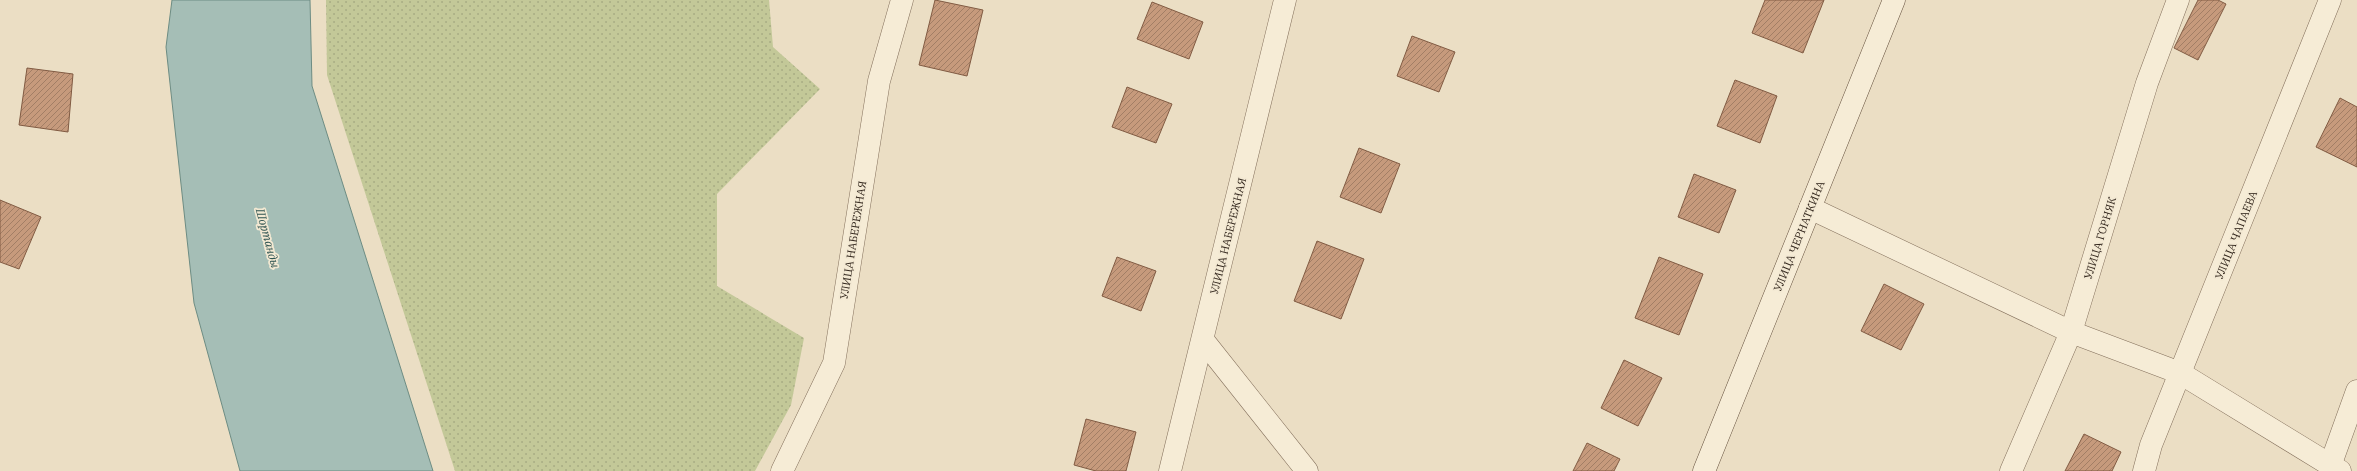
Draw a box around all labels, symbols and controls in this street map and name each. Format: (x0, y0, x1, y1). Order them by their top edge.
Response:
street label: УЛИЦА НАБЕРЕЖНАЯ (1207, 176, 1249, 296)
street label: УЛИЦА ЧЕРНАТКИНА (1770, 178, 1828, 293)
street label: УЛИЦА НАБЕРЕЖНАЯ (837, 180, 869, 300)
street label: УЛИЦА ЧАПАЕВА (2212, 188, 2260, 281)
street label: УЛИЦА ГОРНЯК (2081, 195, 2119, 281)
water label: Шортанды (253, 206, 283, 270)

